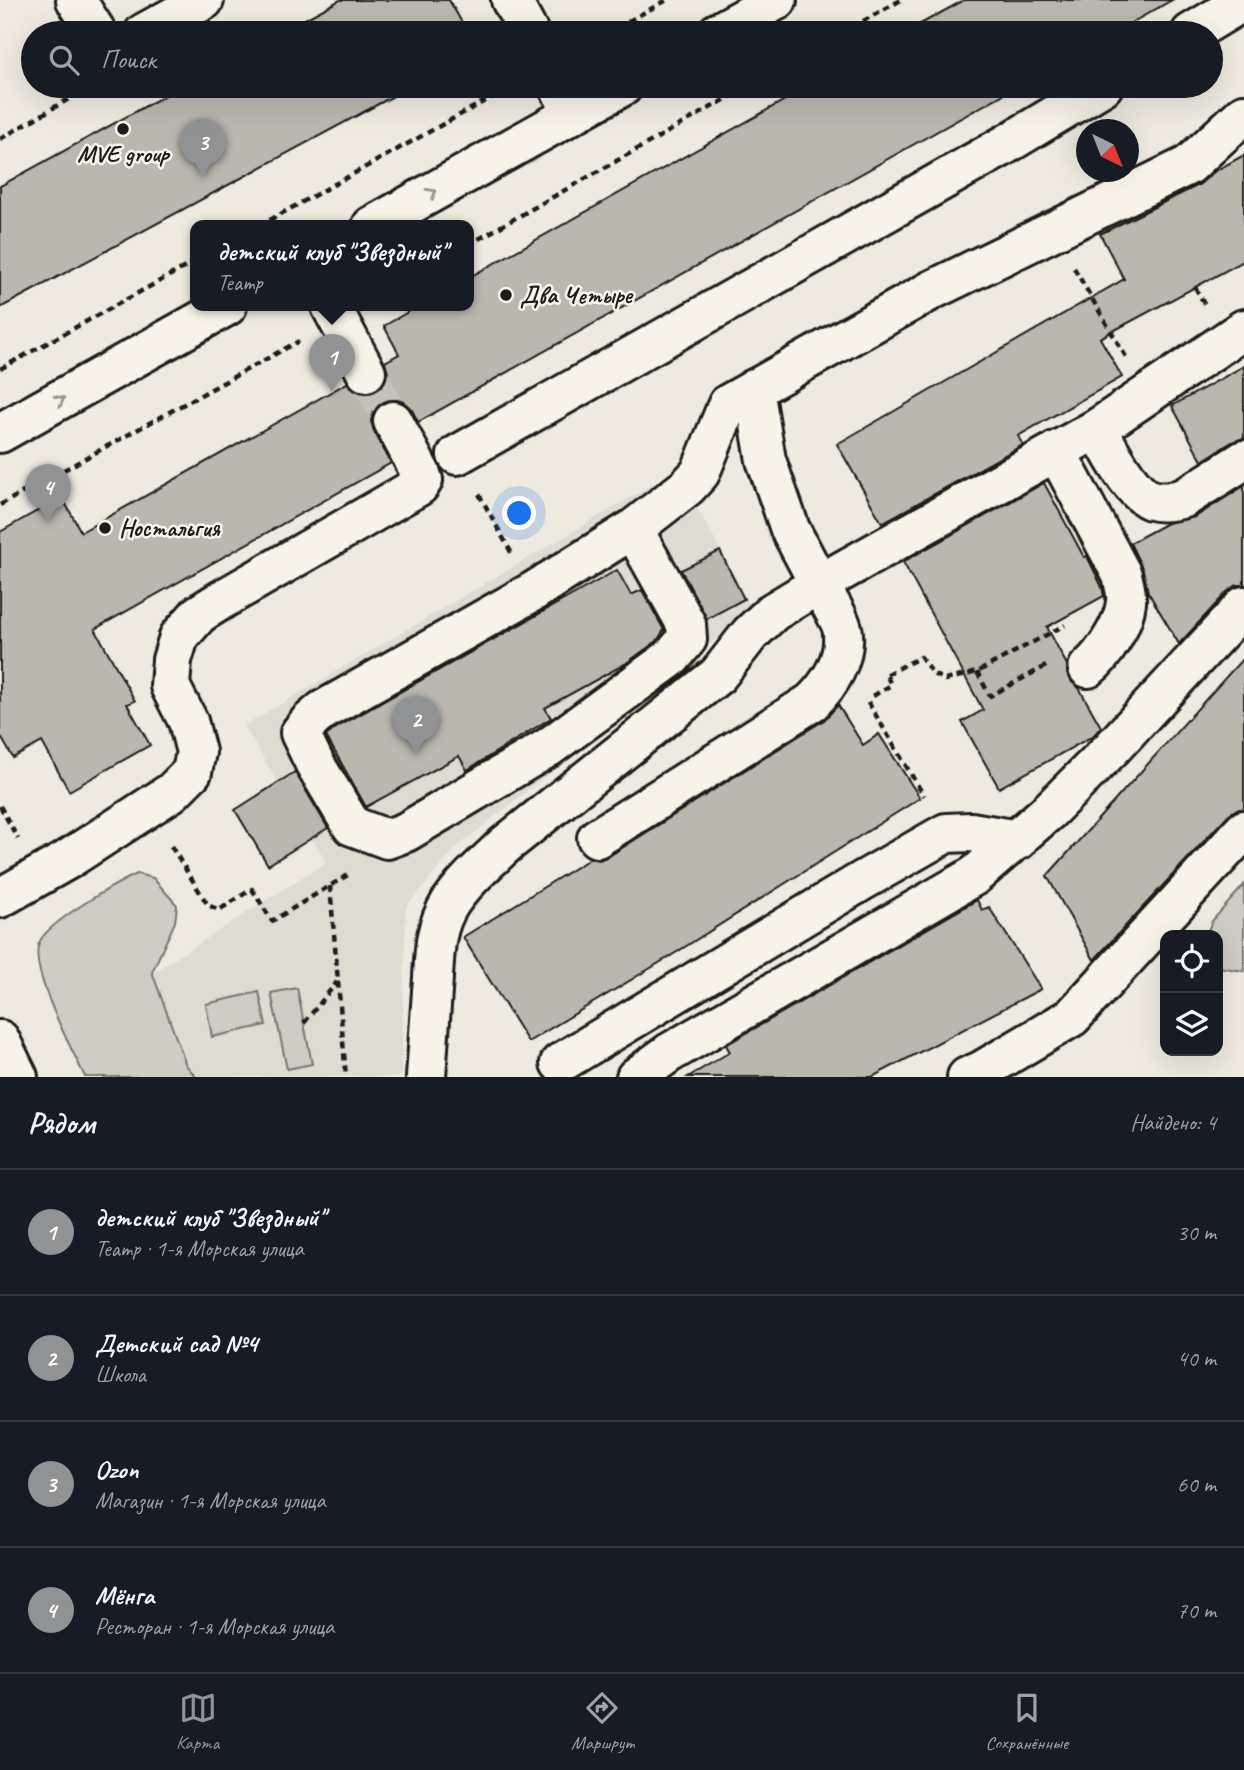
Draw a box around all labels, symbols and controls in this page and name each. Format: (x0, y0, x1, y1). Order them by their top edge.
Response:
search box (21, 21, 1223, 98)
icon: search (45, 41, 83, 79)
text: Поиск (101, 43, 156, 76)
pin: 3 (180, 119, 226, 177)
north arrow (1076, 119, 1139, 182)
marker: MVE group (115, 121, 131, 137)
place label: MVE group (77, 139, 171, 169)
one-way arrow (424, 188, 437, 201)
popup (190, 220, 474, 311)
text: детский клуб "Звездный" (217, 235, 447, 268)
text: Театр (217, 268, 262, 297)
place label: Два Четыре (520, 280, 634, 310)
marker: Два Четыре (498, 287, 514, 303)
pin: 1 (309, 334, 355, 392)
one-way arrow (52, 395, 65, 408)
pin: 4 (25, 464, 71, 522)
your location (502, 496, 536, 530)
place label: Ностальгия (119, 513, 221, 543)
marker: Ностальгия (97, 520, 113, 536)
pin: 2 (393, 696, 439, 754)
map controls (1160, 930, 1223, 1056)
button: locate (1160, 930, 1223, 993)
button: layers (1160, 993, 1223, 1056)
text: Рядом (28, 1104, 95, 1142)
text: Найдено: 4 (1130, 1108, 1216, 1137)
text: детский клуб "Звездный" (95, 1201, 324, 1234)
text: 1 (46, 1218, 56, 1247)
text: 30 m (1177, 1218, 1216, 1247)
text: Театр · 1-я Морская улица (95, 1234, 303, 1263)
text: Детский сад №4 (95, 1327, 258, 1360)
text: 2 (46, 1344, 56, 1373)
text: 40 m (1177, 1344, 1216, 1373)
text: Школа (95, 1360, 146, 1389)
text: Ozon (95, 1453, 138, 1486)
text: 3 (46, 1470, 56, 1499)
text: 60 m (1177, 1470, 1216, 1499)
text: Магазин · 1-я Морская улица (95, 1486, 325, 1515)
text: Мёнга (95, 1579, 154, 1612)
text: 4 (46, 1596, 56, 1625)
text: 70 m (1177, 1596, 1216, 1625)
text: Ресторан · 1-я Морская улица (95, 1612, 334, 1641)
tab: Карта (176, 1689, 219, 1755)
tab: Маршрут (571, 1689, 634, 1755)
tab: Сохранённые (986, 1689, 1068, 1755)

